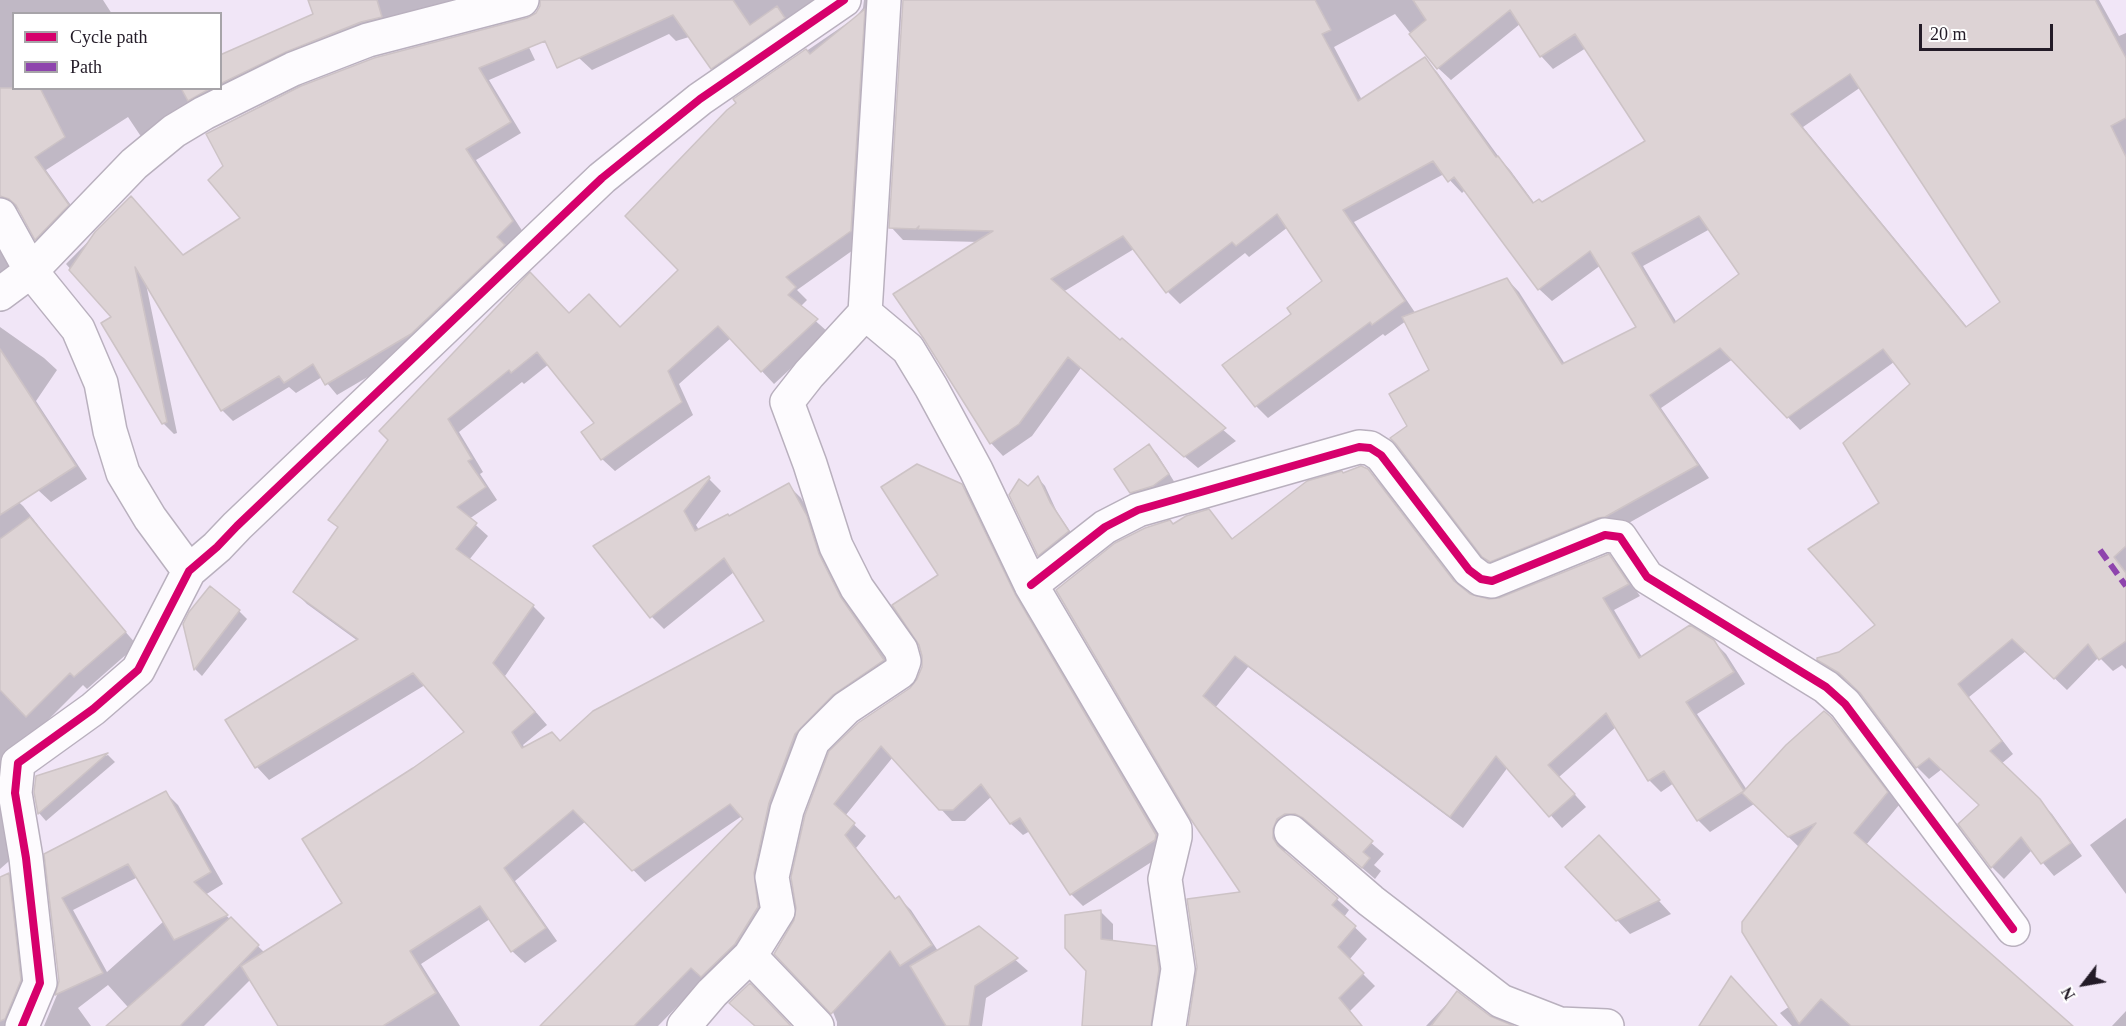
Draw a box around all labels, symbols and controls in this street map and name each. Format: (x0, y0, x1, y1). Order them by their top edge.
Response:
legend (12, 12, 222, 90)
scale bar (1922, 12, 2056, 50)
text: 20 m (1930, 24, 1967, 44)
text: Cycle path (70, 27, 147, 47)
text: Path (70, 57, 102, 77)
north arrow (2054, 954, 2114, 1014)
text: N (2058, 984, 2078, 1003)

